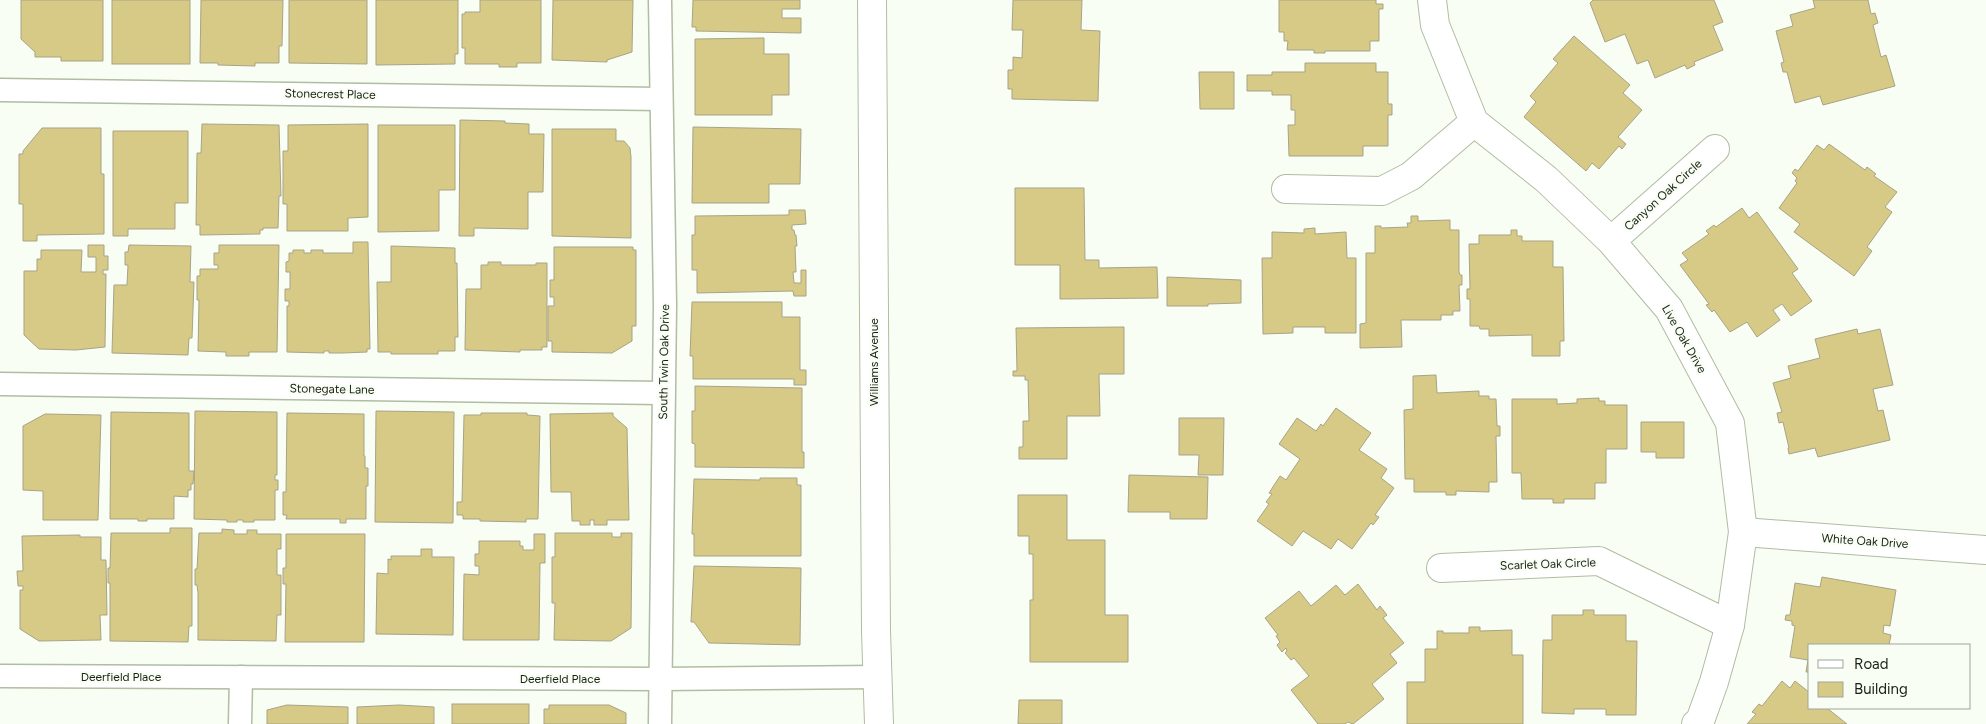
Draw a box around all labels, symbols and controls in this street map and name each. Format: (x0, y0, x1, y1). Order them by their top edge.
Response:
street label: Stonecrest Place (284, 86, 376, 102)
street label: Canyon Oak Circle (1621, 156, 1705, 234)
street label: Live Oak Drive (1659, 302, 1709, 376)
street label: South Twin Oak Drive (656, 304, 672, 420)
street label: Williams Avenue (867, 318, 881, 406)
street label: Stonegate Lane (289, 381, 375, 397)
street label: White Oak Drive (1821, 531, 1909, 551)
street label: Scarlet Oak Circle (1500, 555, 1597, 573)
legend (1808, 644, 1971, 709)
text: Road (1854, 655, 1889, 673)
street label: Deerfield Place (81, 670, 162, 684)
street label: Deerfield Place (520, 672, 601, 686)
text: Building (1854, 680, 1908, 698)

